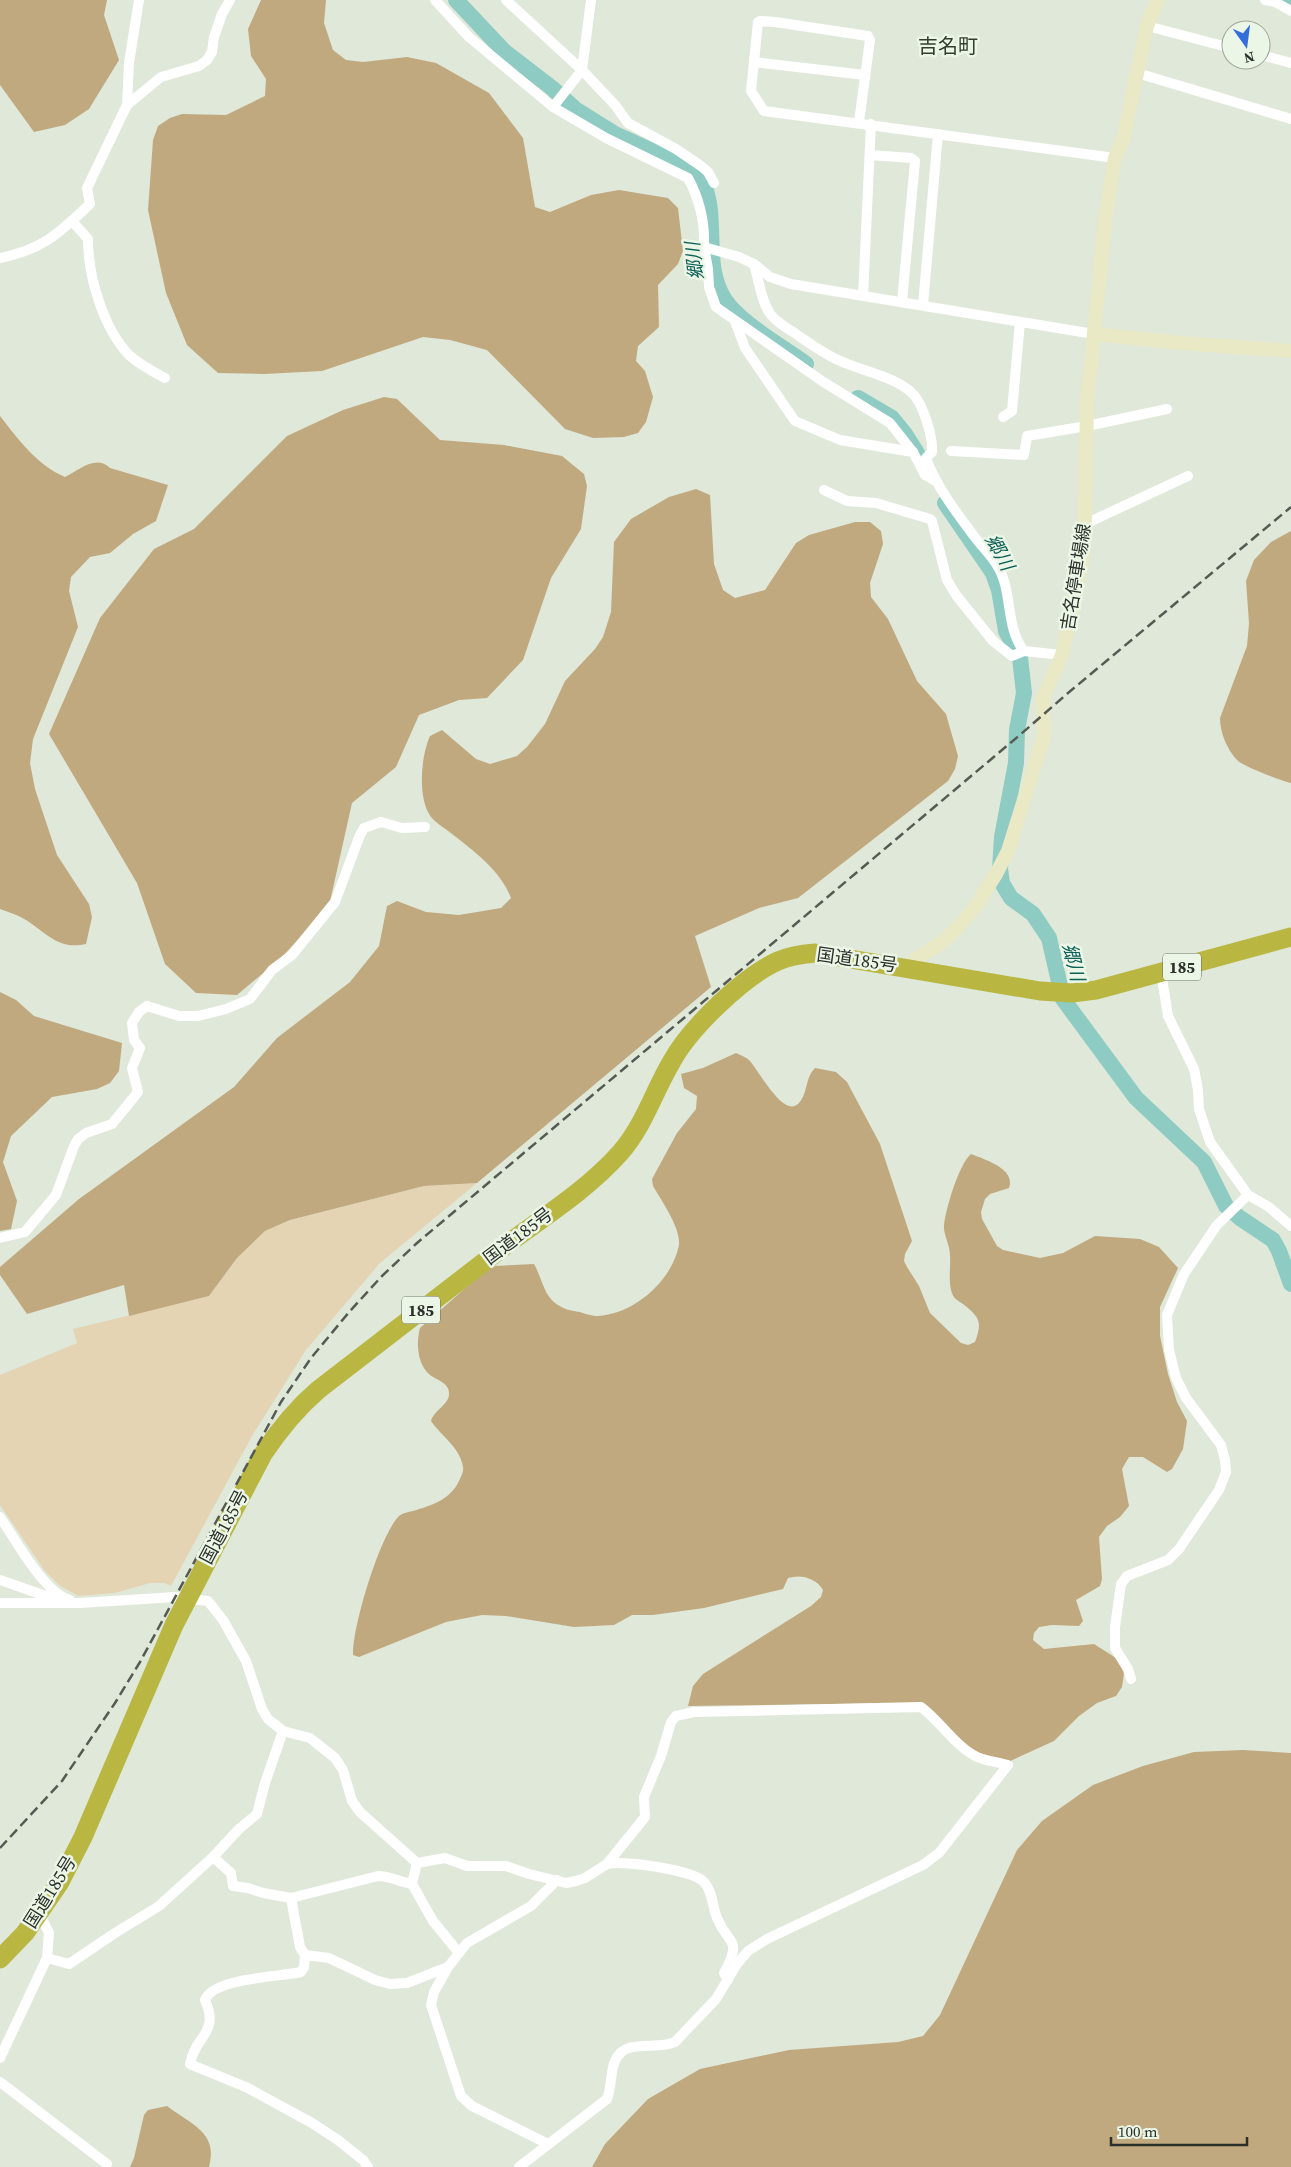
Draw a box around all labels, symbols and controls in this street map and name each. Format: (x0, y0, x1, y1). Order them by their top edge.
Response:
north arrow (1221, 20, 1271, 70)
district label: 吉名町 (918, 32, 978, 60)
text: N (1242, 47, 1257, 69)
water label: 郷川 (679, 239, 709, 281)
street label: 吉名停車場線 (1055, 522, 1096, 632)
water label: 郷川 (979, 529, 1022, 577)
water label: 郷川 (1057, 940, 1092, 986)
street label: 国道185号 (815, 941, 899, 978)
road number: 185 (1163, 954, 1201, 980)
street label: 国道185号 (478, 1201, 558, 1270)
road number: 185 (402, 1296, 440, 1324)
street label: 国道185号 (194, 1485, 254, 1568)
street label: 国道185号 (18, 1851, 82, 1933)
scale bar (1111, 2114, 1247, 2146)
text: 100 m (1118, 2121, 1158, 2142)

